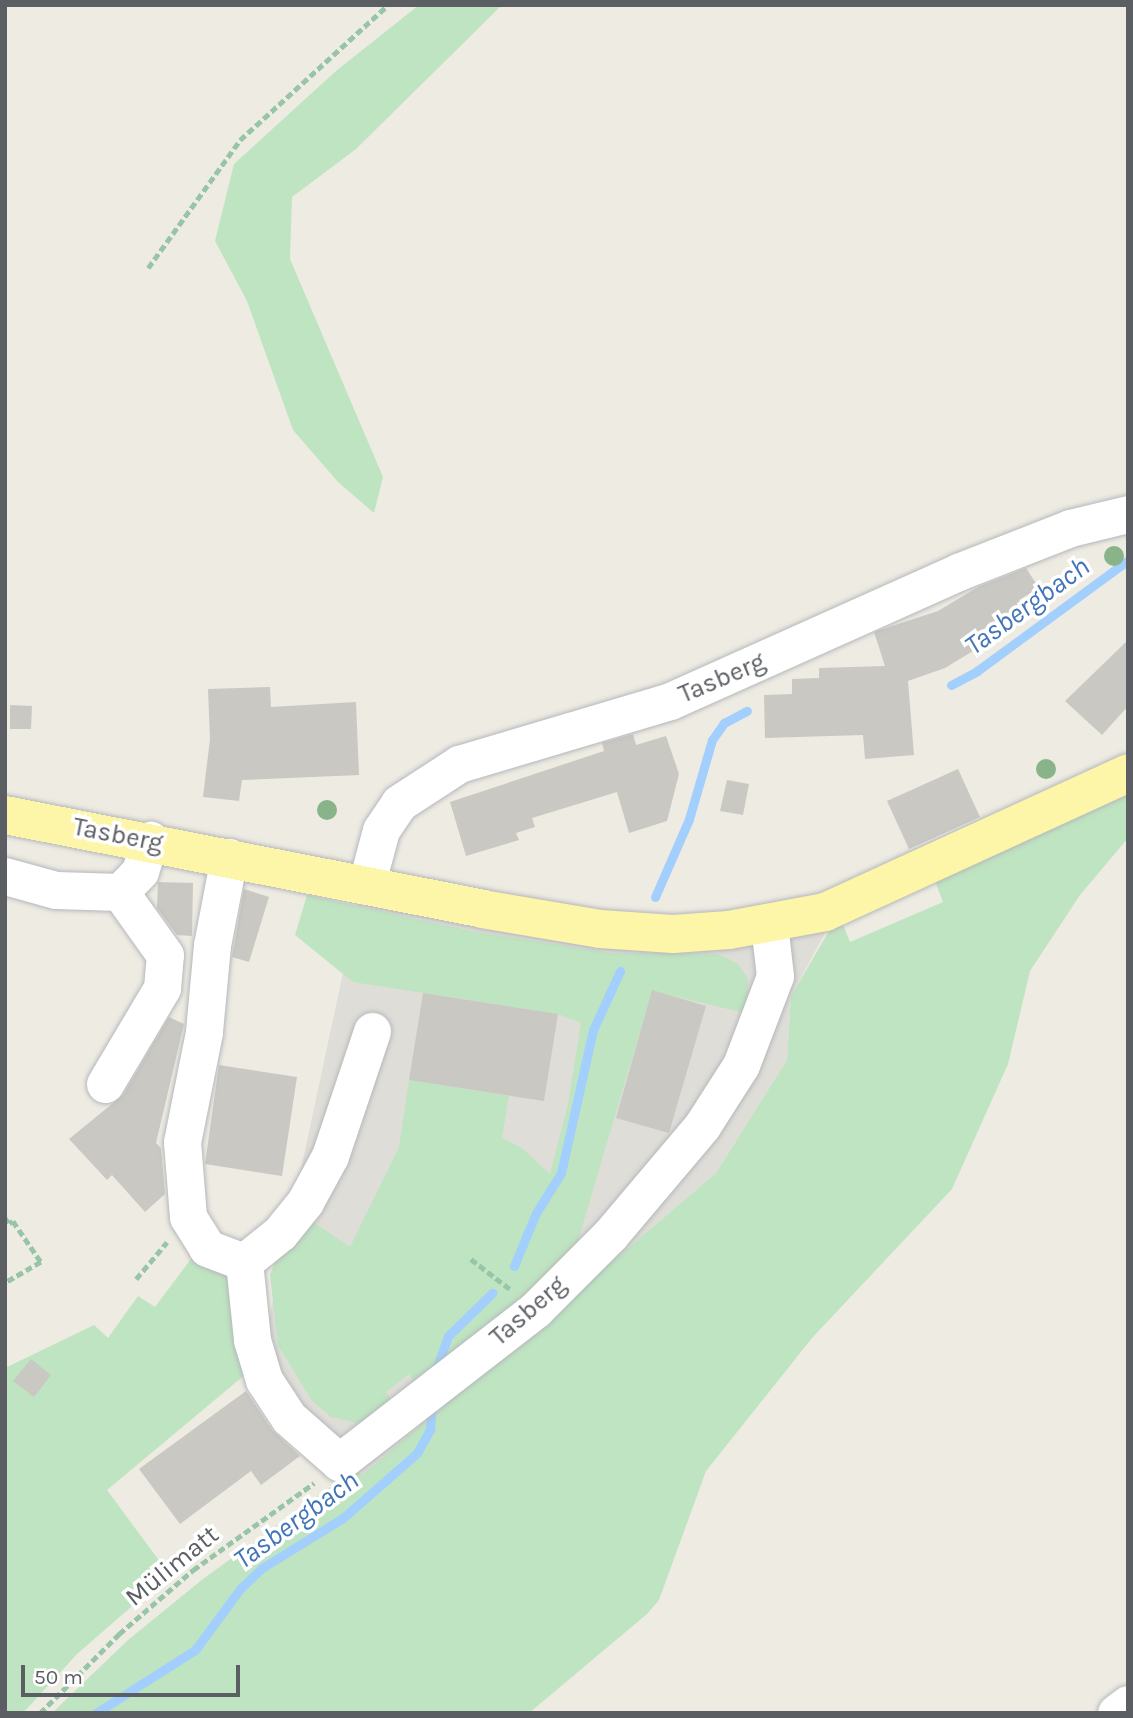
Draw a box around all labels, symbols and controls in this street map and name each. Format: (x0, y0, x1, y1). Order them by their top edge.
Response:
water label: Tasbergbach (958, 550, 1096, 662)
street label: Tasberg (674, 646, 770, 710)
street label: Tasberg (70, 811, 166, 859)
street label: Tasberg (483, 1269, 573, 1353)
water label: Tasbergbach (227, 1464, 365, 1576)
street label: Mülimatt (119, 1519, 225, 1613)
scale bar (24, 1652, 243, 1696)
text: 50 m (34, 1665, 83, 1689)

